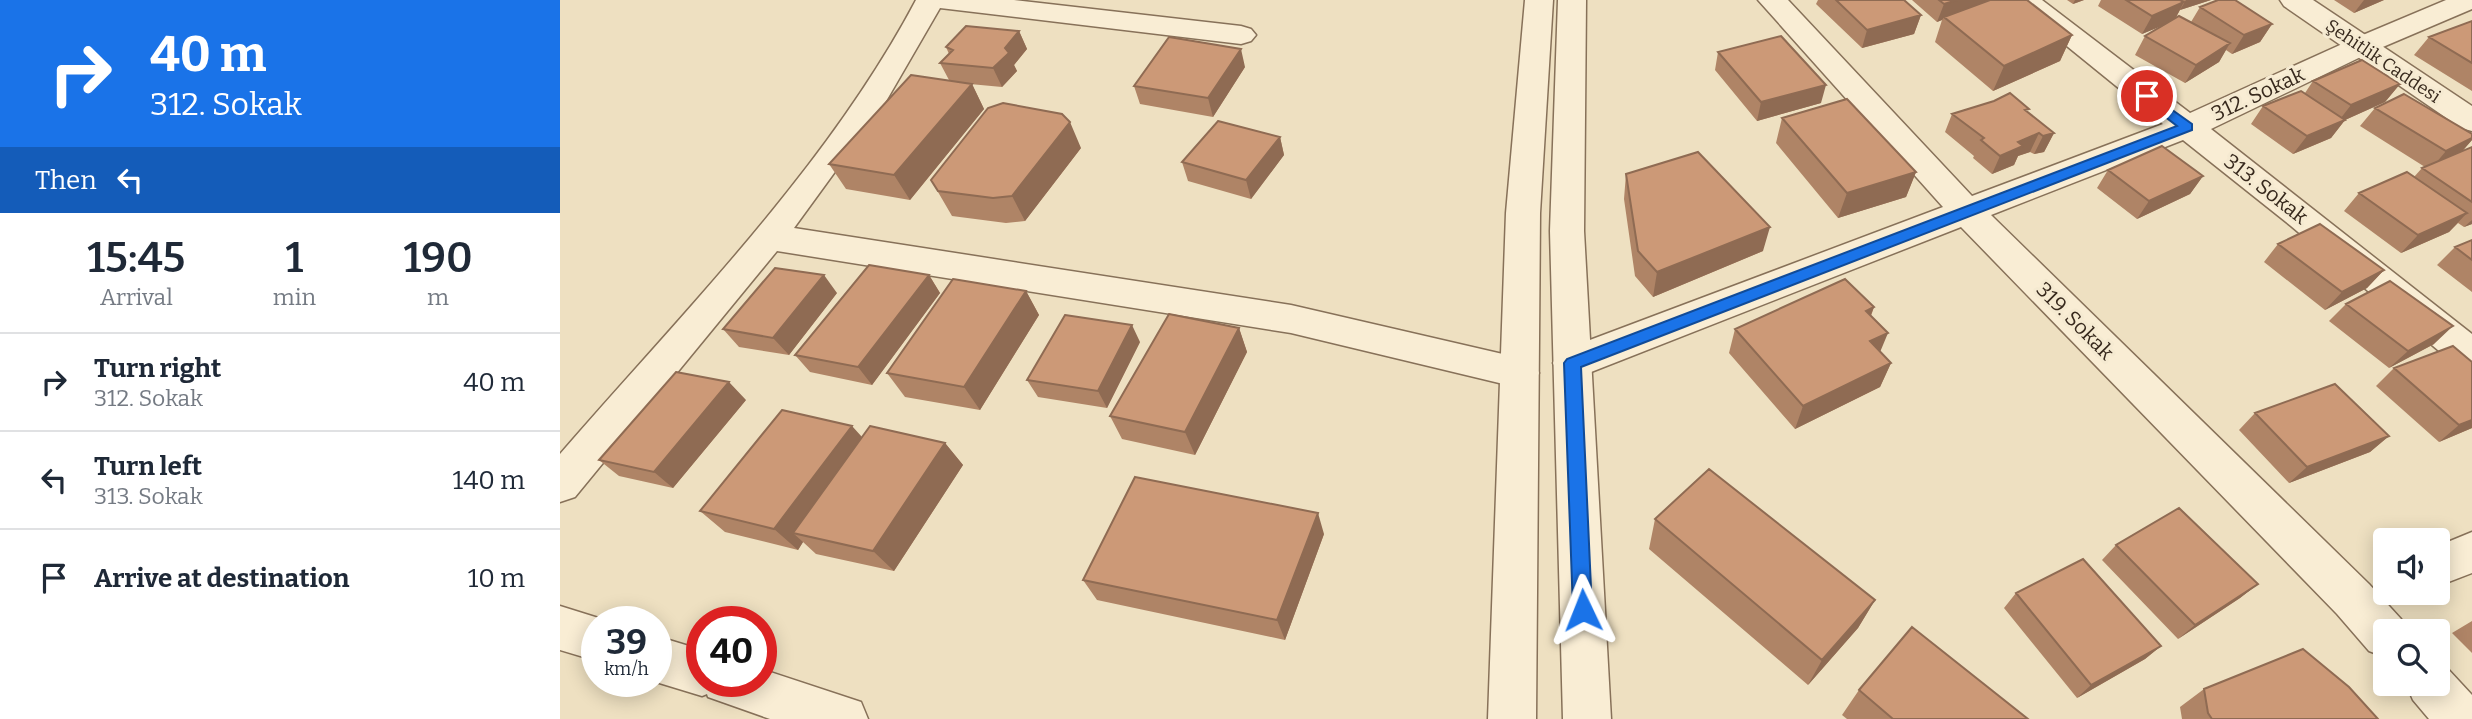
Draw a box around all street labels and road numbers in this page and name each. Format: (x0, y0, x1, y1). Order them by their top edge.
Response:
street label: Şehitlik Caddesi (2321, 14, 2445, 108)
street label: 312. Sokak (2207, 61, 2309, 127)
street label: 313. Sokak (2219, 148, 2313, 230)
street label: 319. Sokak (2031, 277, 2119, 365)

